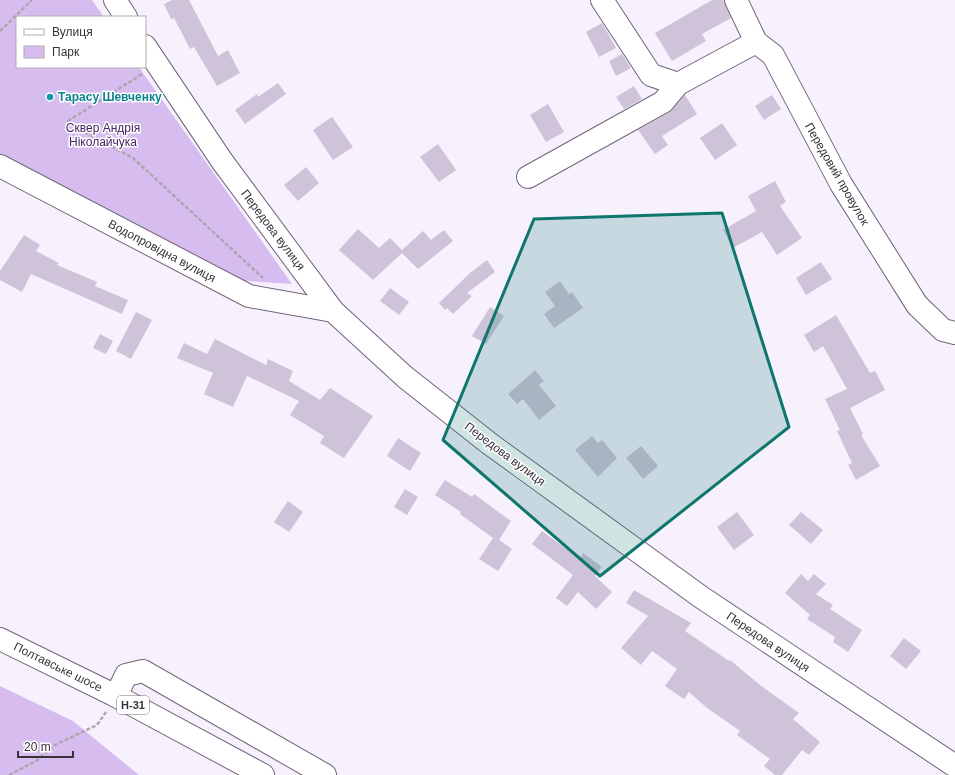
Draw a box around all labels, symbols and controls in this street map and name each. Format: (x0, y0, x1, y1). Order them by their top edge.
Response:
legend (16, 16, 146, 68)
text: Вулиця (52, 25, 93, 39)
text: Парк (52, 45, 80, 59)
place label: Тарасу Шевченку (58, 90, 162, 104)
marker: Тарасу Шевченку (45, 92, 55, 102)
street label: Передовий провулок (802, 120, 872, 228)
park label: Сквер Андрія Ніколайчука (66, 121, 140, 149)
street label: Передова вулиця (238, 187, 308, 273)
street label: Водопровідна вулиця (106, 217, 218, 285)
street label: Передова вулиця (462, 419, 548, 489)
street label: Передова вулиця (724, 609, 812, 675)
street label: Полтавське шосе (11, 639, 105, 695)
road number: Н-31 (117, 696, 149, 714)
scale bar (18, 733, 73, 759)
text: 20 m (24, 740, 51, 754)

